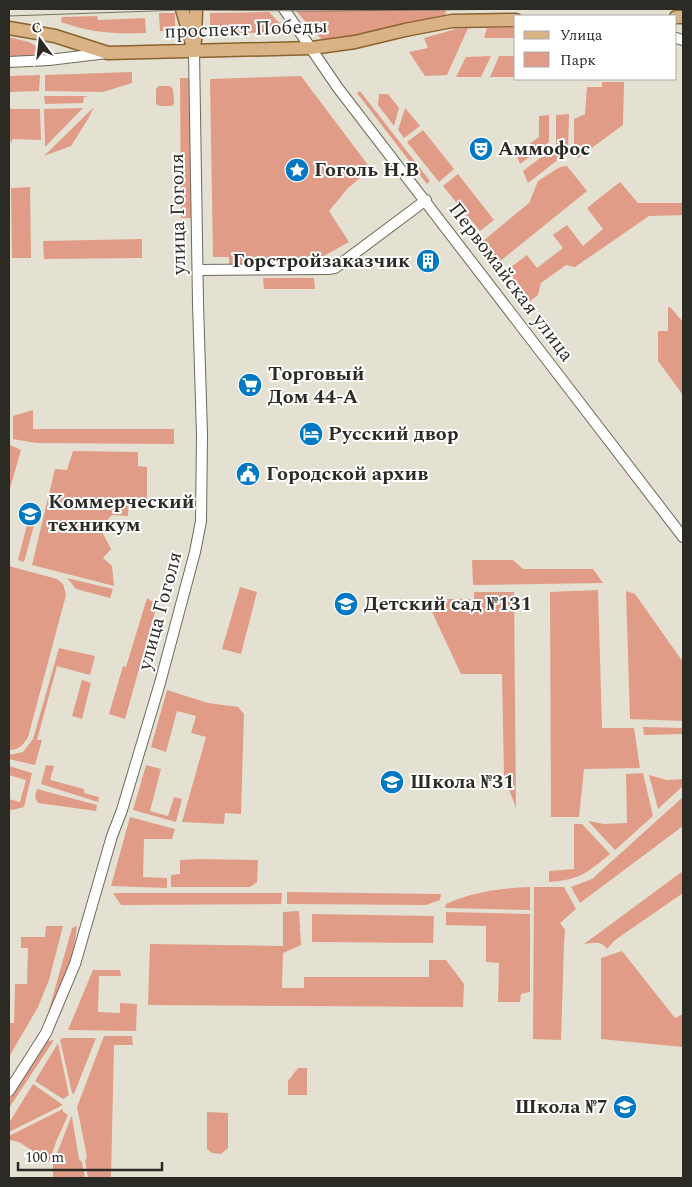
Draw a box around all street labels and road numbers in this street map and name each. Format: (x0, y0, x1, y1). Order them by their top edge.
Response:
street label: проспект Победы (164, 11, 328, 47)
street label: улица Гоголя (162, 153, 194, 276)
street label: Первомайская улица (441, 196, 581, 368)
street label: улица Гоголя (129, 548, 190, 675)

